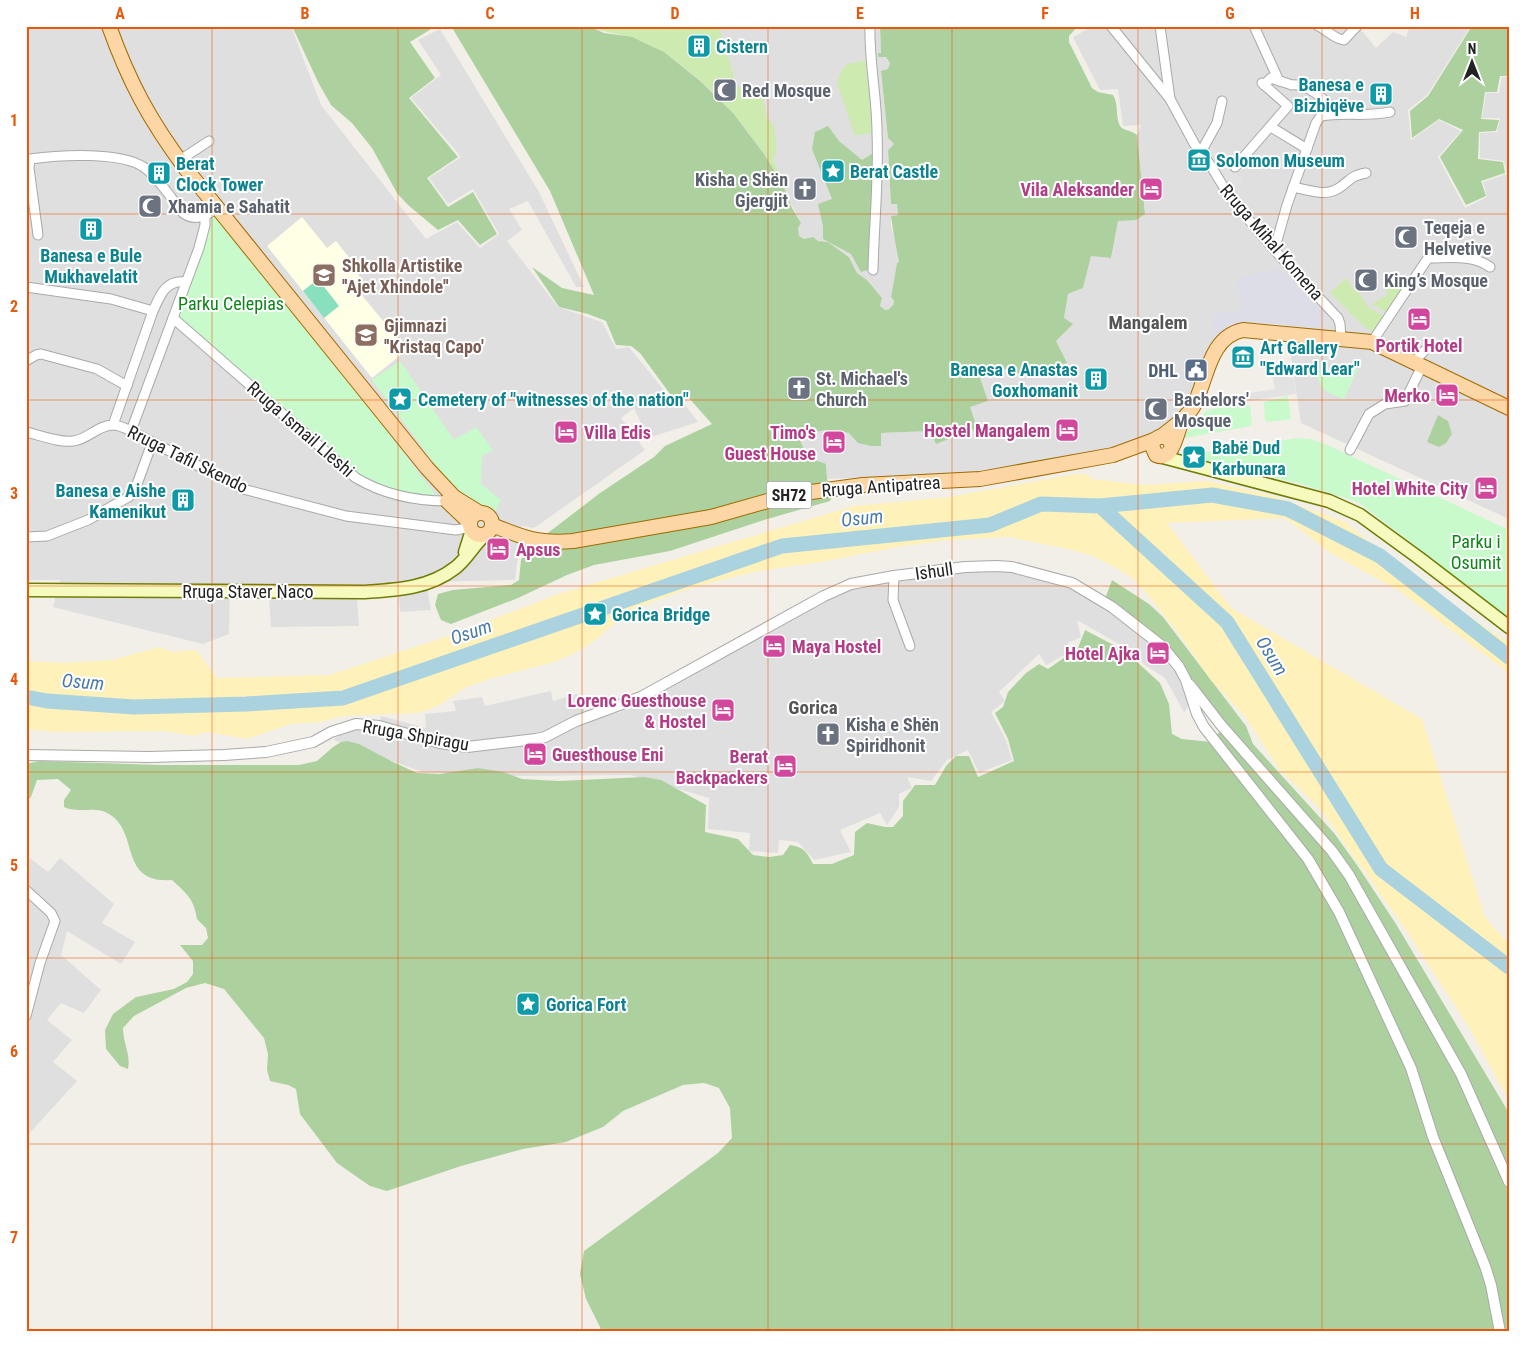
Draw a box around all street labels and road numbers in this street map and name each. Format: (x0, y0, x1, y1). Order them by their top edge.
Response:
street label: Rruga Mihal Komena (1216, 180, 1328, 304)
street label: Rruga Ismail Lleshi (243, 377, 359, 481)
street label: Rruga Tafil Skendo (124, 421, 252, 497)
street label: Rruga Antipatrea (821, 471, 941, 501)
road number: SH72 (766, 482, 812, 508)
street label: Ishull (914, 558, 954, 584)
street label: Rruga Staver Naco (182, 581, 314, 602)
street label: Rruga Shpiragu (361, 715, 471, 755)

